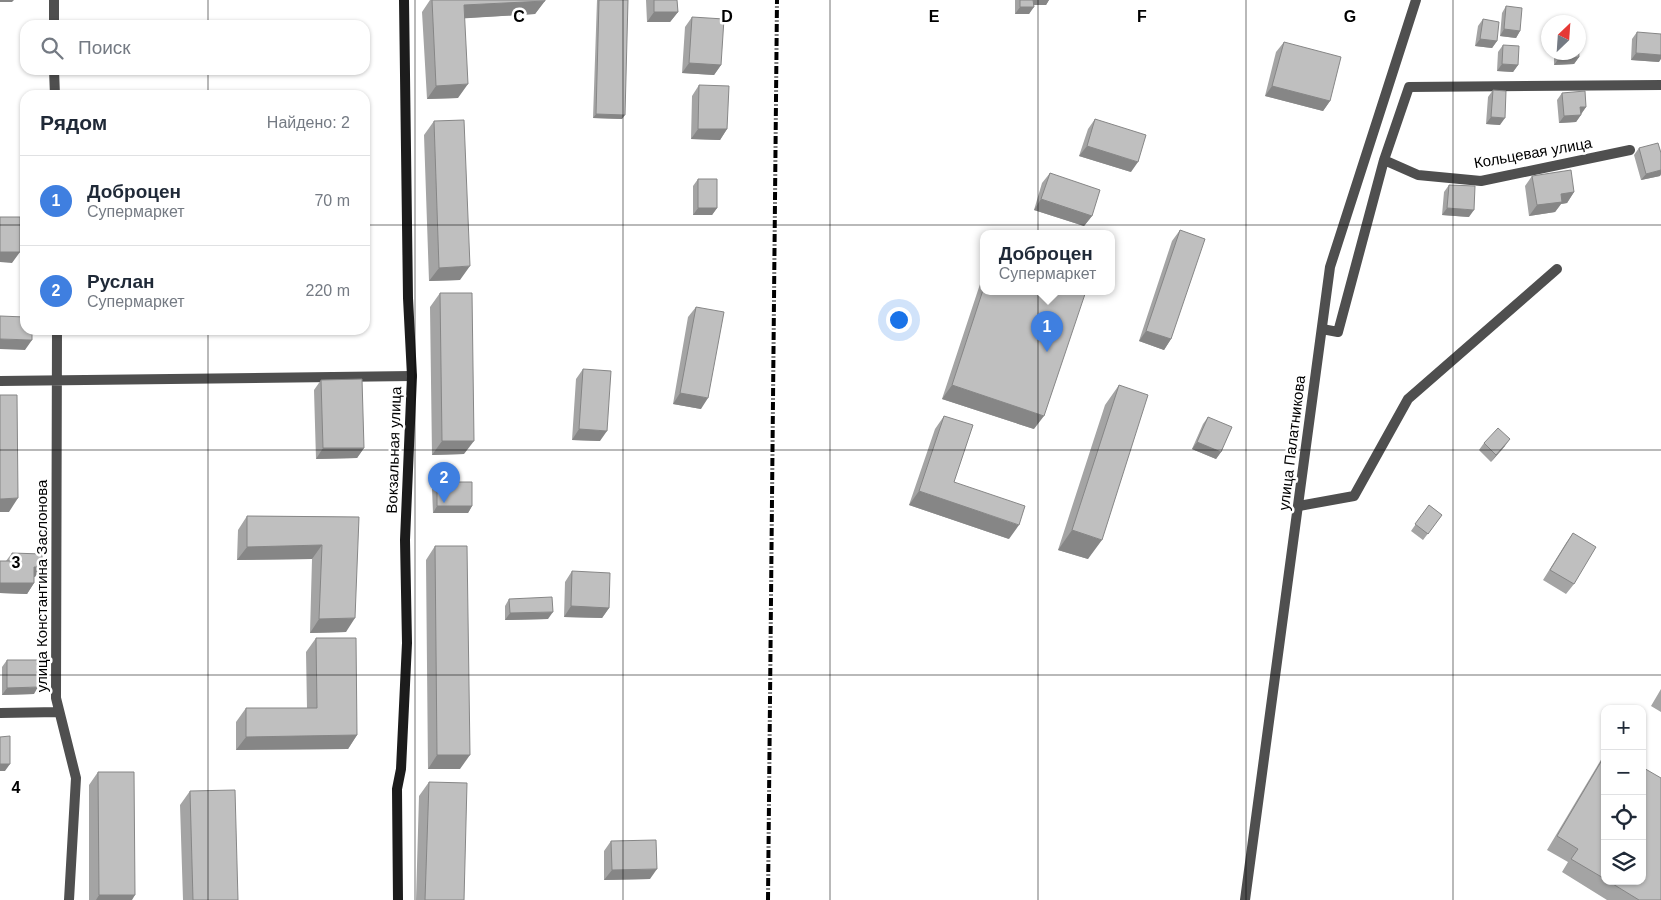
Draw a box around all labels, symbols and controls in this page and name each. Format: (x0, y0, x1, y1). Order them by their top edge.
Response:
text: C (513, 8, 525, 25)
text: D (721, 8, 733, 25)
text: E (929, 8, 940, 25)
text: F (1137, 8, 1147, 25)
text: G (1344, 8, 1356, 25)
north arrow (1541, 15, 1586, 60)
search box (20, 20, 370, 75)
icon: search (38, 34, 66, 62)
text: Поиск (78, 37, 131, 58)
text: Рядом (40, 111, 107, 134)
text: Найдено: 2 (267, 114, 350, 131)
street label: Кольцевая улица (1472, 134, 1594, 171)
text: Доброцен (87, 181, 181, 202)
text: 1 (52, 192, 60, 209)
text: 70 m (314, 192, 350, 209)
text: Супермаркет (87, 203, 185, 220)
popup (980, 230, 1115, 295)
text: Доброцен (999, 243, 1093, 264)
text: Супермаркет (999, 265, 1096, 282)
text: Руслан (87, 271, 154, 292)
text: 2 (52, 282, 60, 299)
text: 220 m (306, 282, 350, 299)
text: Супермаркет (87, 293, 185, 310)
your location (886, 307, 912, 333)
pin: 1 (1031, 311, 1063, 352)
street label: улица Палатникова (1275, 374, 1308, 511)
street label: Вокзальная улица (383, 386, 404, 514)
pin: 2 (428, 462, 460, 503)
street label: улица Константина Заслонова (33, 479, 50, 692)
text: 3 (12, 554, 21, 571)
map controls (1601, 705, 1646, 885)
button: + (1601, 705, 1646, 750)
button: − (1601, 750, 1646, 795)
text: 4 (12, 779, 21, 796)
button: locate (1601, 795, 1646, 840)
button: layers (1601, 840, 1646, 885)

